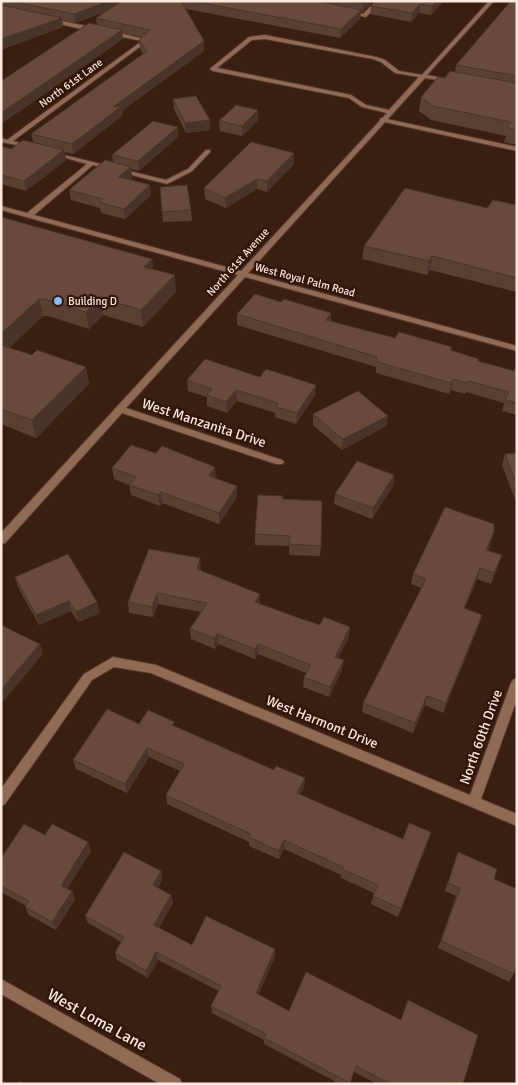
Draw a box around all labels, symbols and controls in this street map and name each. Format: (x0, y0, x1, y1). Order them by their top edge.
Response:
street label: North 61st Lane (37, 56, 105, 110)
street label: North 61st Avenue (204, 225, 272, 299)
street label: West Royal Palm Road (253, 260, 357, 300)
marker: Building D (52, 295, 64, 307)
place label: Building D (68, 295, 117, 308)
street label: West Manzanita Drive (140, 395, 268, 451)
street label: North 60th Drive (456, 687, 506, 787)
street label: West Harmont Drive (263, 692, 381, 752)
street label: West Loma Lane (44, 984, 150, 1056)

